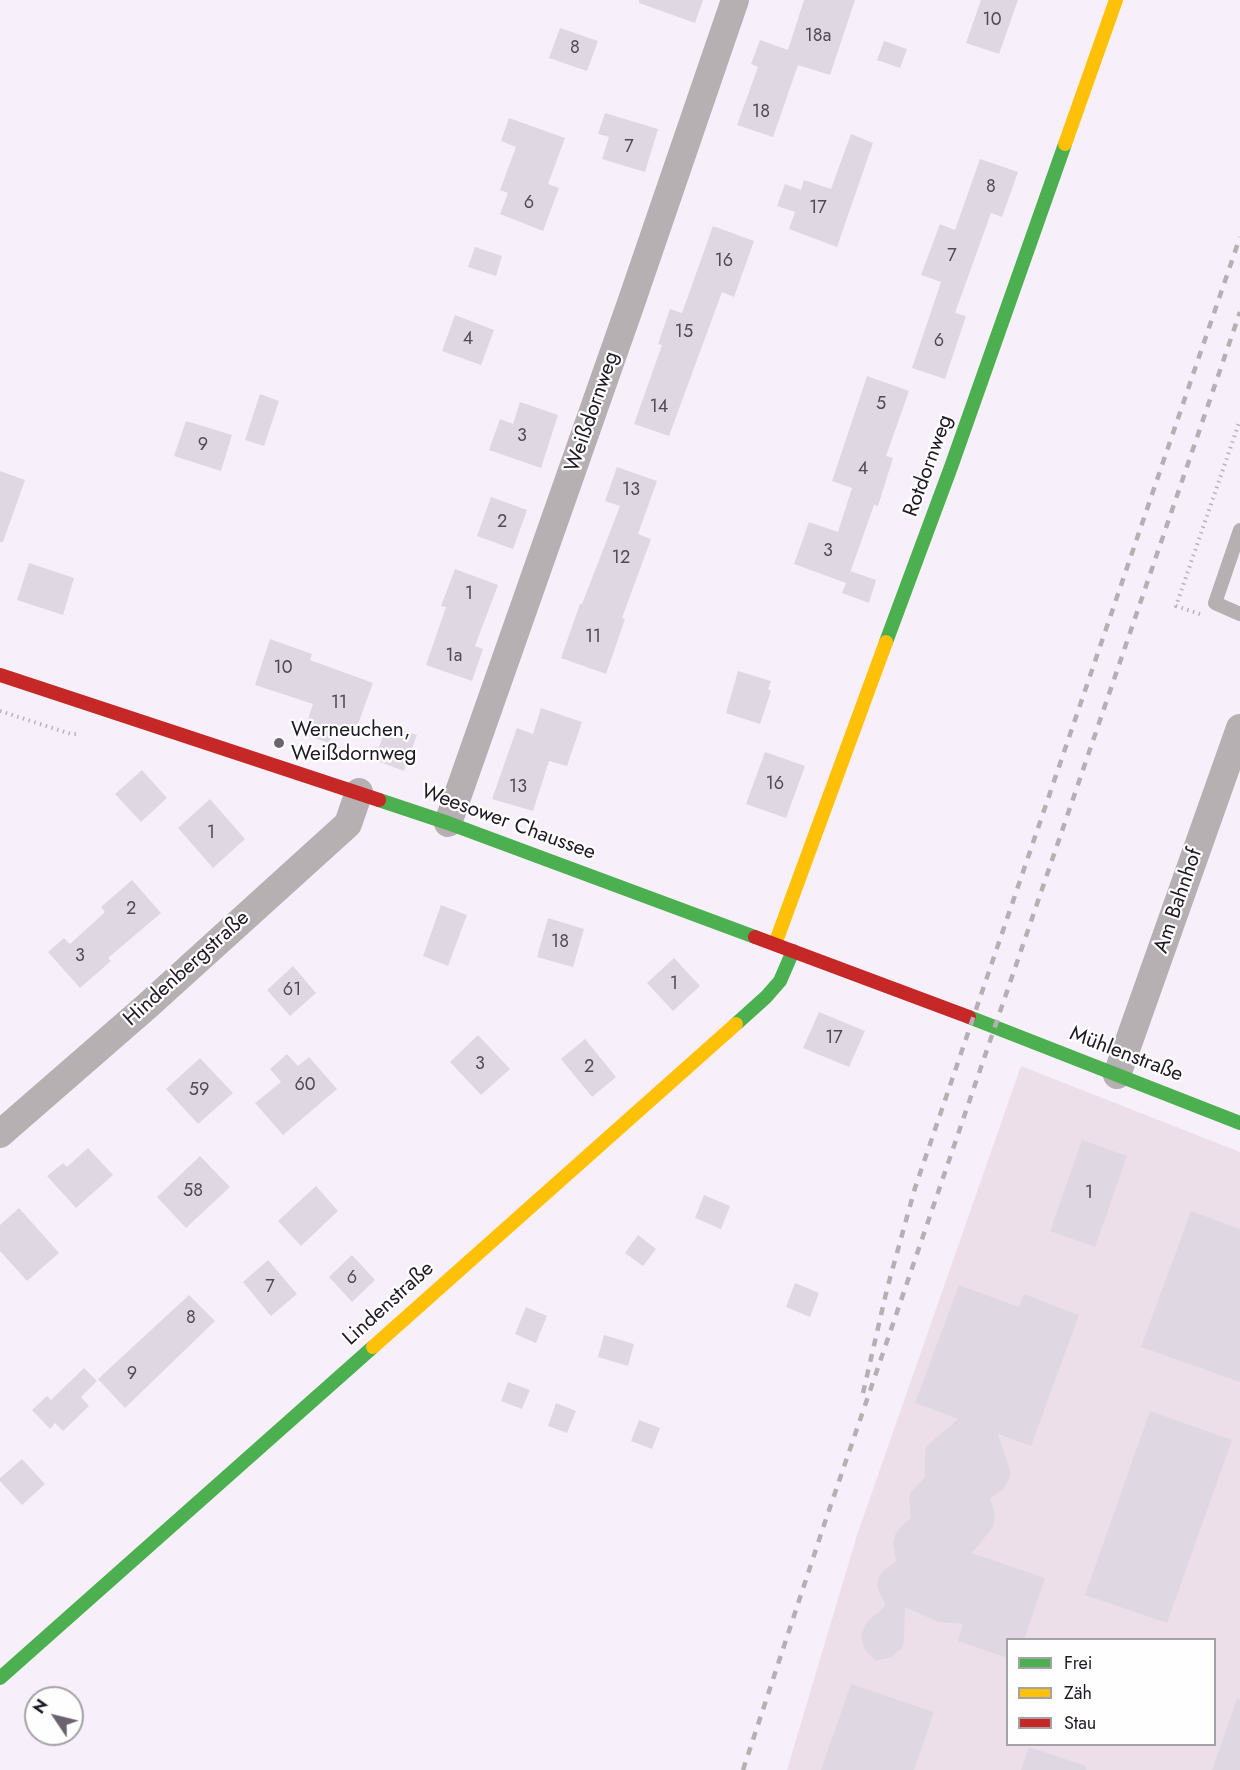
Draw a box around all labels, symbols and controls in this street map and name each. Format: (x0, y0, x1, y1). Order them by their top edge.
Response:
house number: 10 (983, 10, 1001, 32)
house number: 18a (805, 26, 831, 48)
house number: 8 (570, 38, 580, 60)
house number: 18 (752, 102, 770, 124)
house number: 7 (624, 137, 634, 159)
house number: 8 (986, 177, 996, 199)
house number: 6 (524, 193, 534, 215)
house number: 17 (809, 198, 827, 220)
house number: 7 (947, 246, 957, 268)
house number: 16 (715, 251, 733, 273)
house number: 15 (675, 322, 693, 344)
house number: 4 (463, 329, 473, 351)
house number: 6 (934, 331, 944, 353)
street label: Weißdornweg (561, 349, 625, 475)
house number: 5 (876, 394, 886, 416)
house number: 14 (650, 397, 668, 419)
street label: Rotdornweg (899, 412, 959, 520)
house number: 3 (517, 426, 527, 448)
house number: 9 (198, 435, 208, 457)
house number: 4 (858, 459, 868, 481)
house number: 13 (622, 480, 640, 502)
house number: 2 (497, 512, 507, 534)
house number: 3 (823, 541, 833, 563)
house number: 12 (612, 548, 630, 570)
house number: 1 (465, 584, 473, 606)
house number: 11 (585, 627, 601, 649)
house number: 1a (446, 646, 462, 668)
house number: 10 (274, 658, 292, 680)
house number: 11 (331, 693, 347, 715)
place label: Werneuchen, Weißdornweg (291, 718, 417, 768)
marker: Werneuchen, Weißdornweg (272, 736, 286, 750)
house number: 16 (766, 774, 784, 796)
house number: 13 (509, 777, 527, 799)
street label: Weesower Chaussee (417, 780, 599, 866)
house number: 1 (207, 823, 215, 845)
street label: Am Bahnhof (1149, 845, 1209, 957)
house number: 2 (126, 899, 136, 921)
street label: Hindenbergstraße (119, 906, 255, 1032)
house number: 18 (551, 932, 569, 954)
house number: 3 (75, 946, 85, 968)
house number: 1 (670, 974, 678, 996)
house number: 61 (283, 980, 301, 1002)
street label: Mühlenstraße (1066, 1022, 1186, 1088)
house number: 17 (825, 1028, 843, 1050)
house number: 3 (475, 1054, 485, 1076)
house number: 2 (584, 1057, 594, 1079)
house number: 60 (294, 1075, 316, 1097)
house number: 59 (189, 1080, 209, 1102)
house number: 58 (183, 1181, 203, 1203)
house number: 1 (1085, 1183, 1093, 1205)
street label: Lindenstraße (338, 1257, 440, 1351)
house number: 6 (347, 1268, 357, 1290)
house number: 7 (265, 1277, 275, 1299)
house number: 8 (186, 1308, 196, 1330)
house number: 9 (127, 1364, 137, 1386)
legend (1006, 1638, 1216, 1746)
text: Frei (1064, 1650, 1093, 1676)
text: Zäh (1064, 1680, 1092, 1706)
north arrow (24, 1686, 84, 1746)
text: N (27, 1695, 54, 1718)
text: Stau (1064, 1710, 1096, 1736)

